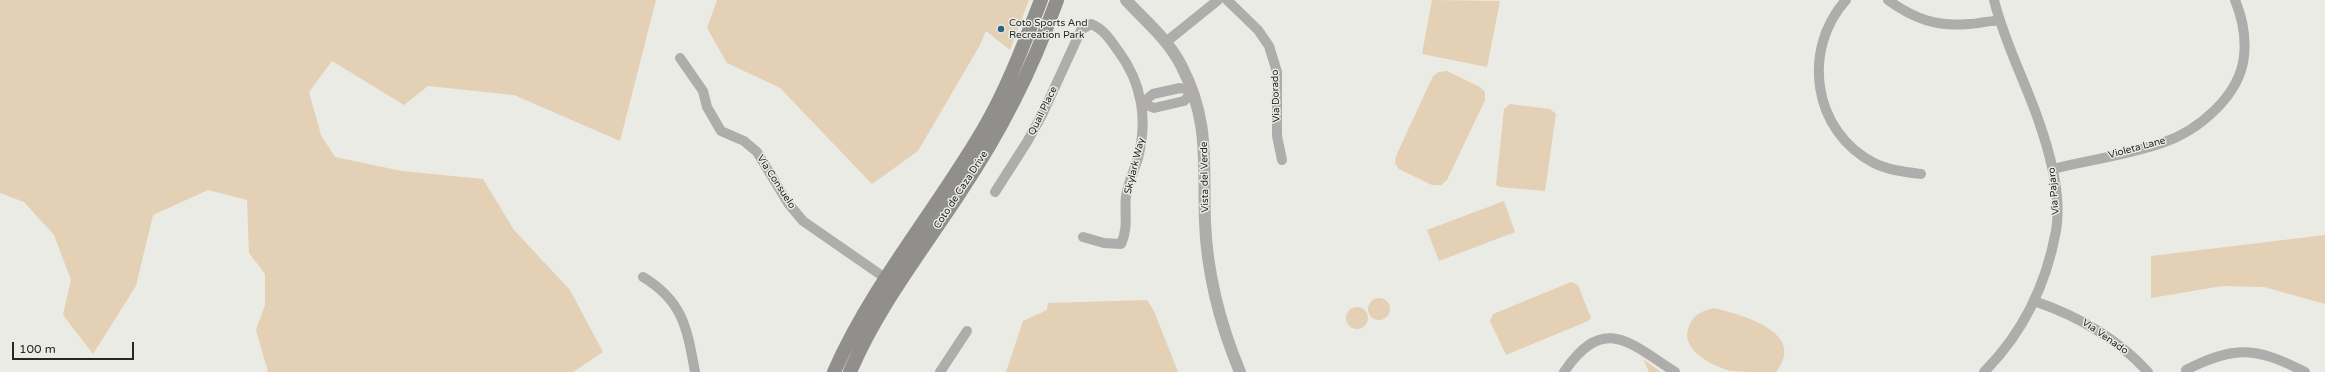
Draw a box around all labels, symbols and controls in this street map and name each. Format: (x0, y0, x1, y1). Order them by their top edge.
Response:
place label: Coto Sports And Recreation Park (1009, 17, 1088, 40)
marker: Coto Sports And Recreation Park (996, 24, 1006, 34)
street label: Via Dorado (1269, 69, 1283, 123)
street label: Quail Place (1026, 85, 1060, 137)
street label: Violeta Lane (2107, 135, 2167, 161)
street label: Skylark Way (1122, 137, 1148, 195)
street label: Vista del Verde (1198, 141, 1212, 213)
street label: Coto de Caza Drive (931, 149, 991, 231)
street label: Via Consuelo (754, 153, 798, 211)
street label: Via Pajaro (2046, 167, 2062, 215)
street label: Via Venado (2080, 317, 2130, 357)
scale bar (14, 334, 136, 360)
text: 100 m (19, 342, 56, 356)

